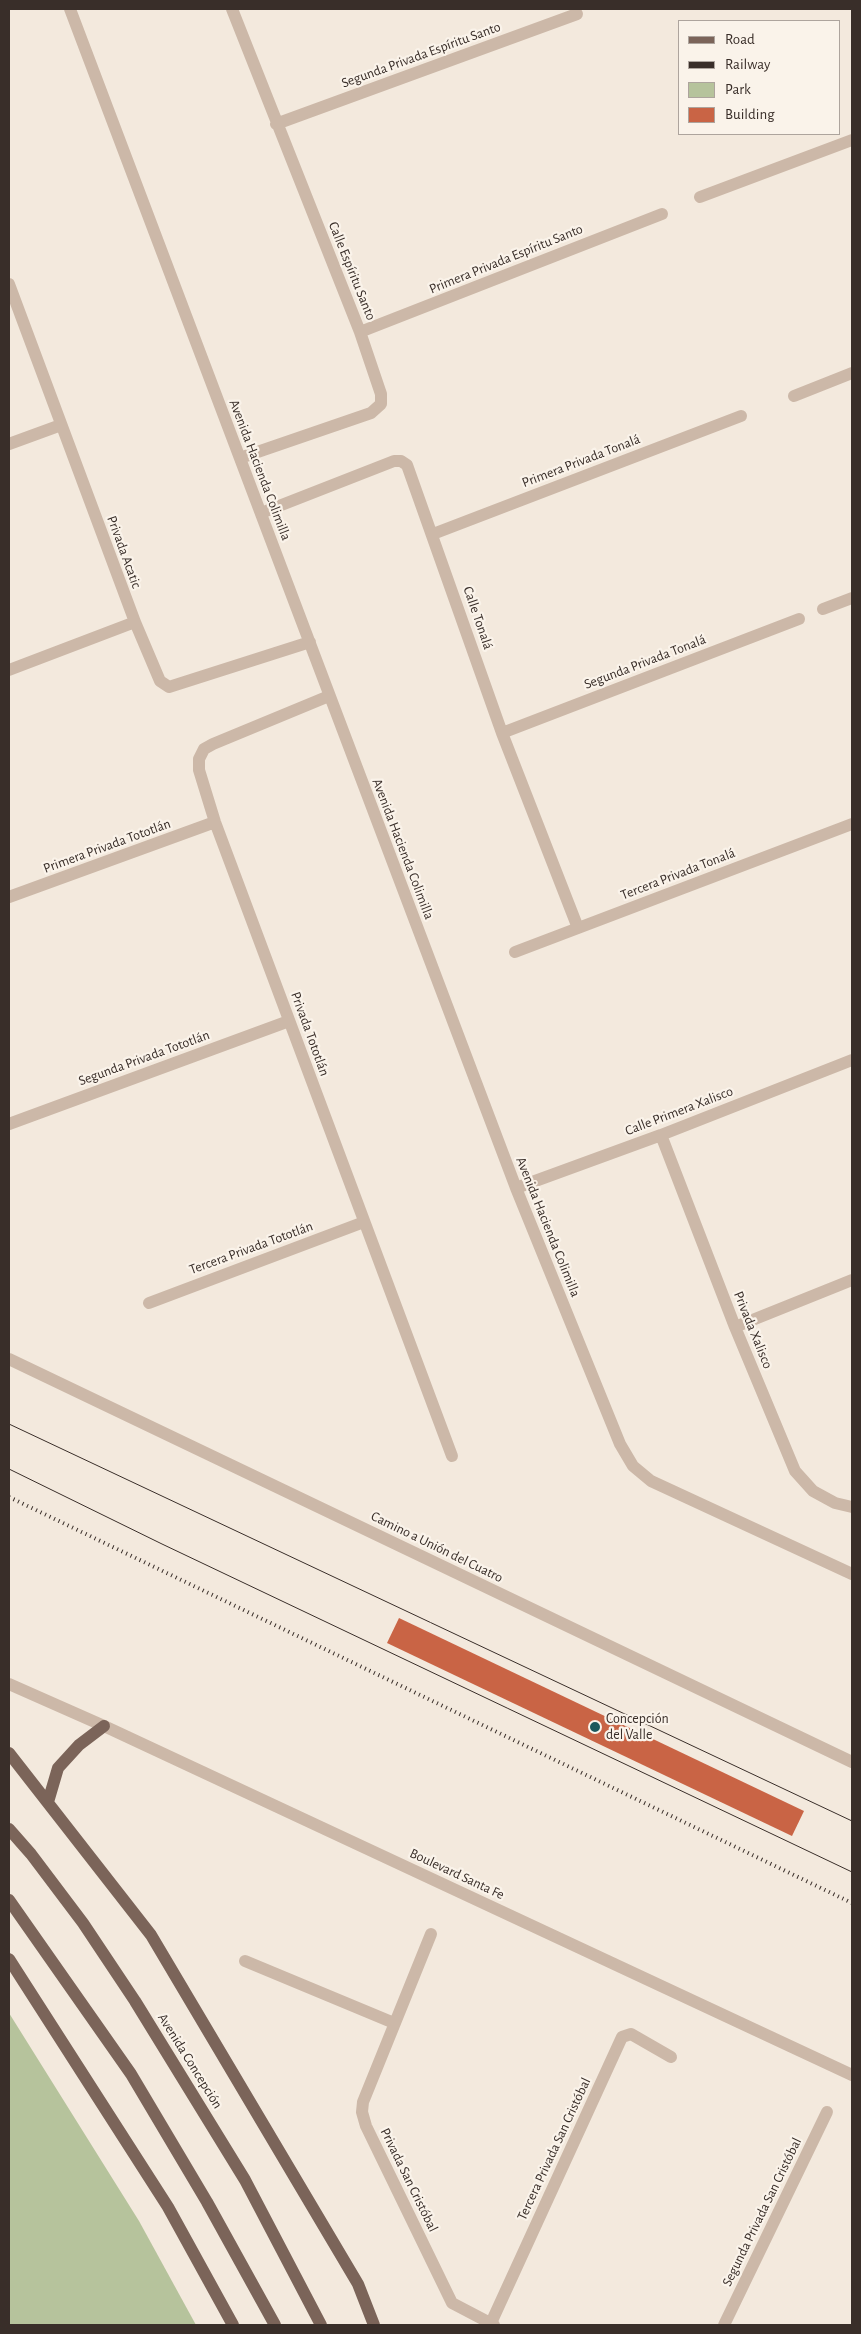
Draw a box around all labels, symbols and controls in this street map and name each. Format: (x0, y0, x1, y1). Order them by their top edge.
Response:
street label: Segunda Privada Espíritu Santo (339, 18, 503, 92)
legend (678, 20, 841, 135)
text: Road (725, 32, 755, 47)
text: Railway (725, 57, 770, 72)
text: Park (725, 82, 751, 97)
text: Building (725, 107, 775, 122)
street label: Calle Espíritu Santo (325, 219, 379, 323)
street label: Primera Privada Espíritu Santo (427, 220, 585, 298)
street label: Avenida Hacienda Colimilla (225, 397, 295, 543)
street label: Primera Privada Tonalá (520, 431, 642, 491)
street label: Privada Acatic (103, 513, 145, 591)
street label: Calle Tonalá (459, 584, 497, 652)
street label: Segunda Privada Tonalá (582, 631, 708, 693)
street label: Avenida Hacienda Colimilla (368, 776, 438, 922)
street label: Primera Privada Tototlán (41, 815, 173, 877)
street label: Tercera Privada Tonalá (618, 844, 738, 904)
street label: Privada Tototlán (287, 990, 333, 1078)
street label: Segunda Privada Tototlán (76, 1026, 212, 1090)
street label: Calle Primera Xalisco (623, 1083, 735, 1139)
street label: Avenida Hacienda Colimilla (512, 1155, 584, 1299)
street label: Tercera Privada Tototlán (187, 1218, 315, 1278)
street label: Privada Xalisco (730, 1289, 776, 1371)
street label: Camino a Unión del Cuatro (368, 1508, 506, 1586)
place label: Concepción del Valle (606, 1711, 669, 1744)
marker: Concepción del Valle (588, 1720, 602, 1734)
street label: Boulevard Santa Fe (407, 1845, 507, 1903)
street label: Avenida Concepción (154, 2010, 226, 2112)
street label: Tercera Privada San Cristóbal (514, 2075, 594, 2223)
street label: Privada San Cristóbal (377, 2125, 441, 2235)
street label: Segunda Privada San Cristóbal (719, 2135, 805, 2289)

